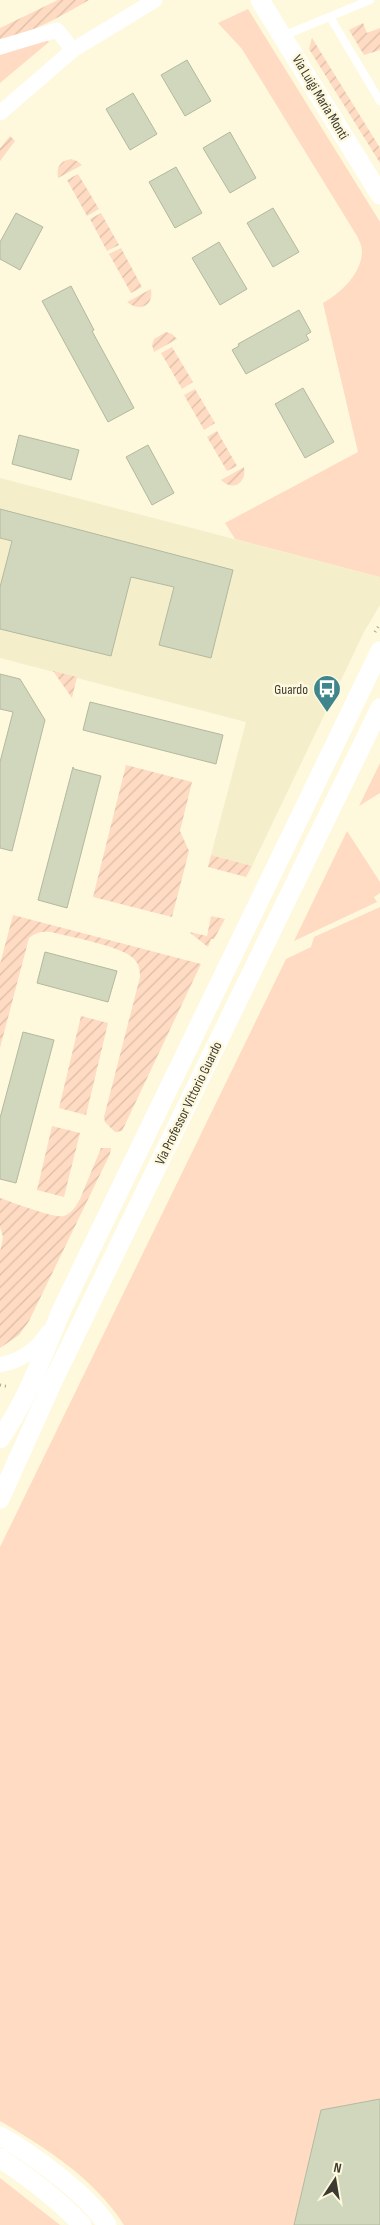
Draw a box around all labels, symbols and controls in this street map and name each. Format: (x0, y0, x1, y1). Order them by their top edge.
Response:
street label: Via Luigi Maria Monti (289, 52, 352, 143)
bus stop icon: Guardo (312, 674, 342, 713)
place label: Guardo (274, 681, 308, 698)
street label: Via Professor Vittorio Guardo (151, 1039, 226, 1168)
north arrow (310, 2155, 360, 2205)
text: N (332, 2159, 343, 2177)

